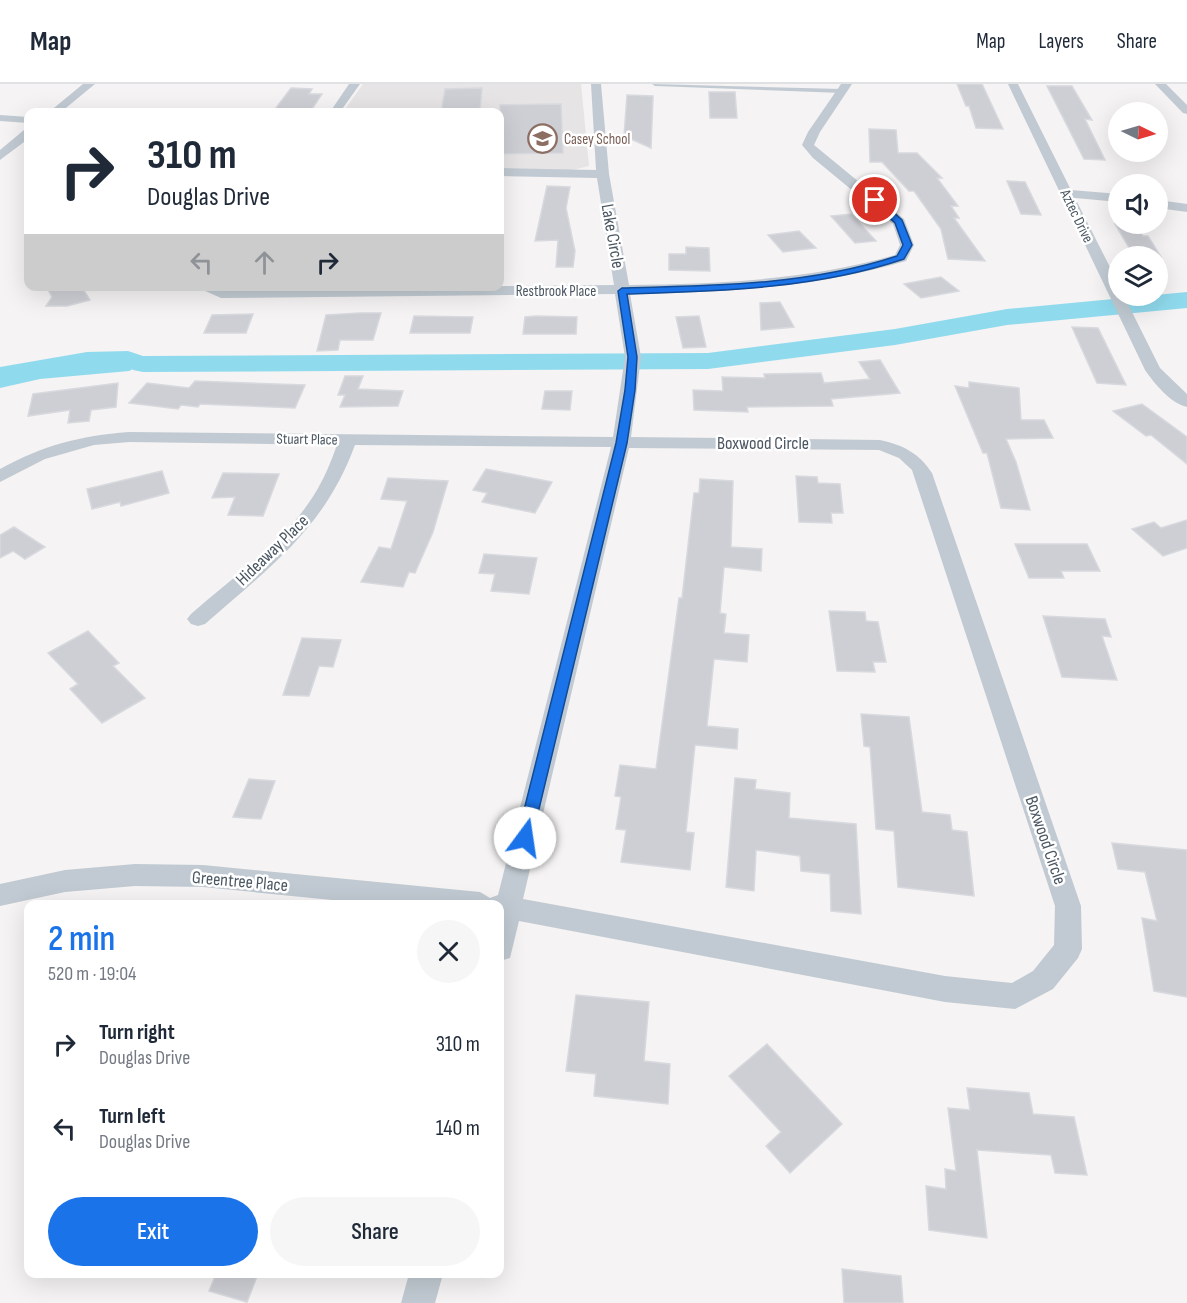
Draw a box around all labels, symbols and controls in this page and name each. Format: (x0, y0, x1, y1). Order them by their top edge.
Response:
text: Map (30, 25, 71, 58)
text: Map (976, 29, 1005, 54)
text: Layers (1038, 29, 1084, 54)
text: Share (1117, 29, 1157, 54)
north arrow (1108, 102, 1168, 162)
map controls (1108, 102, 1168, 306)
school or university icon: Casey School (527, 123, 559, 155)
text: 310 m (147, 130, 237, 181)
place label: Casey School (564, 130, 630, 149)
icon: right (48, 132, 126, 210)
pin (849, 174, 900, 225)
button: sound (1108, 174, 1168, 234)
text: Douglas Drive (147, 181, 270, 213)
icon: arrive (858, 183, 891, 216)
street label: Aztec Drive (1055, 186, 1098, 246)
street label: Lake Circle (597, 202, 628, 270)
icon: left (185, 246, 218, 279)
icon: ahead (248, 246, 281, 279)
icon: right (311, 246, 344, 279)
button: layers (1108, 246, 1168, 306)
street label: Restbrook Place (516, 282, 596, 301)
street label: Stuart Place (276, 429, 338, 450)
street label: Boxwood Circle (717, 433, 809, 454)
street label: Hideaway Place (232, 511, 313, 590)
street label: Boxwood Circle (1021, 793, 1070, 887)
position arrow (493, 806, 557, 870)
street label: Greentree Place (191, 867, 289, 896)
text: 2 min (48, 918, 115, 961)
button: close (417, 920, 480, 983)
text: 520 m · 19:04 (48, 962, 136, 986)
text: Turn right (99, 1019, 175, 1046)
icon: right (48, 1028, 81, 1061)
text: 310 m (436, 1031, 480, 1058)
text: Douglas Drive (99, 1046, 190, 1070)
text: Turn left (99, 1103, 165, 1130)
icon: left (48, 1112, 81, 1145)
text: 140 m (436, 1115, 480, 1142)
text: Douglas Drive (99, 1130, 190, 1154)
button: Exit (48, 1197, 258, 1266)
button: Share (270, 1197, 480, 1266)

